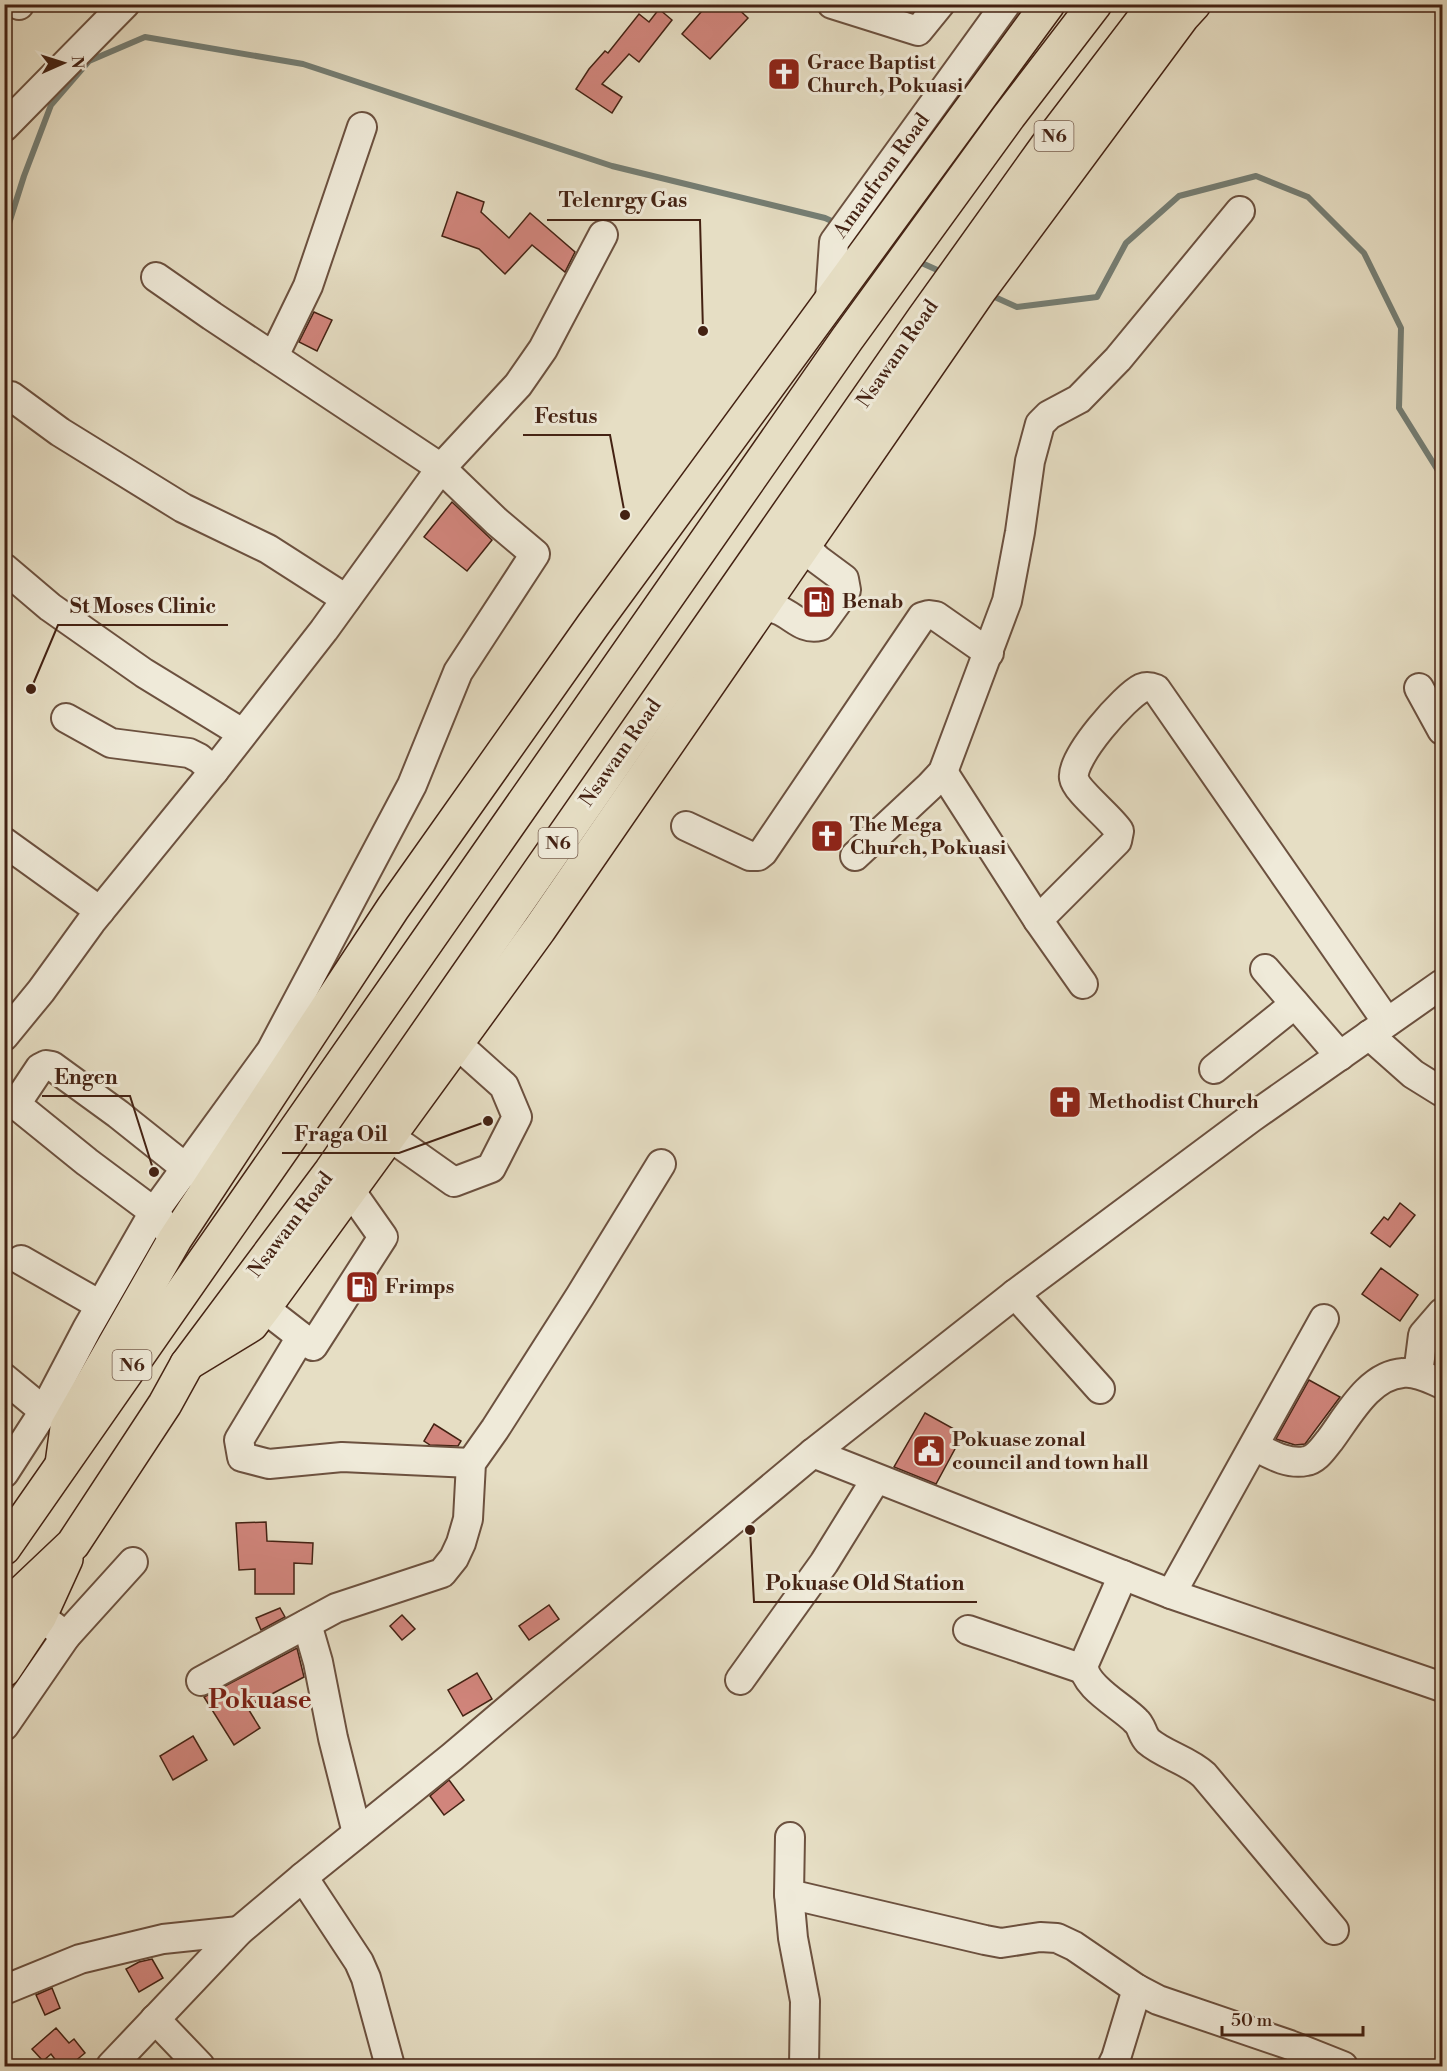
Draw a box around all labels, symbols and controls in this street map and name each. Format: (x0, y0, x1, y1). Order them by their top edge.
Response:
north arrow (33, 33, 93, 93)
place label: Grace Baptist Church, Pokuasi (807, 51, 964, 99)
text: N (67, 55, 87, 69)
church icon: Grace Baptist Church, Pokuasi (766, 56, 802, 92)
street label: Amanfrom Road (828, 108, 936, 244)
road number: N6 (1034, 121, 1074, 151)
callout: Telenrgy Gas (547, 181, 700, 220)
text: Telenrgy Gas (559, 188, 687, 214)
street label: Nsawam Road (852, 295, 945, 413)
callout: Festus (523, 396, 610, 435)
text: Festus (535, 404, 597, 430)
fuel station icon: Benab (801, 584, 837, 620)
callout: St Moses Clinic (58, 586, 228, 625)
place label: Benab (842, 590, 903, 615)
text: St Moses Clinic (70, 594, 216, 620)
street label: Nsawam Road (575, 694, 668, 812)
place label: The Mega Church, Pokuasi (850, 813, 1007, 861)
church icon: The Mega Church, Pokuasi (809, 818, 845, 854)
road number: N6 (538, 828, 578, 858)
callout: Engen (42, 1057, 130, 1096)
text: Engen (54, 1065, 118, 1091)
church icon: Methodist Church (1047, 1084, 1083, 1120)
place label: Methodist Church (1088, 1090, 1259, 1115)
callout: Fraga Oil (282, 1114, 399, 1153)
text: Fraga Oil (294, 1122, 388, 1148)
street label: Nsawam Road (243, 1167, 339, 1283)
fuel station icon: Frimps (344, 1269, 380, 1305)
place label: Frimps (385, 1275, 454, 1300)
road number: N6 (112, 1350, 152, 1380)
place label: Pokuase zonal council and town hall (952, 1428, 1149, 1476)
public building icon: Pokuase zonal council and town hall (911, 1433, 947, 1469)
callout: Pokuase Old Station (754, 1563, 977, 1602)
text: Pokuase Old Station (766, 1571, 964, 1597)
district label: Pokuase (208, 1684, 312, 1716)
scale bar (1222, 1999, 1363, 2037)
text: 50 m (1231, 2009, 1273, 2032)

